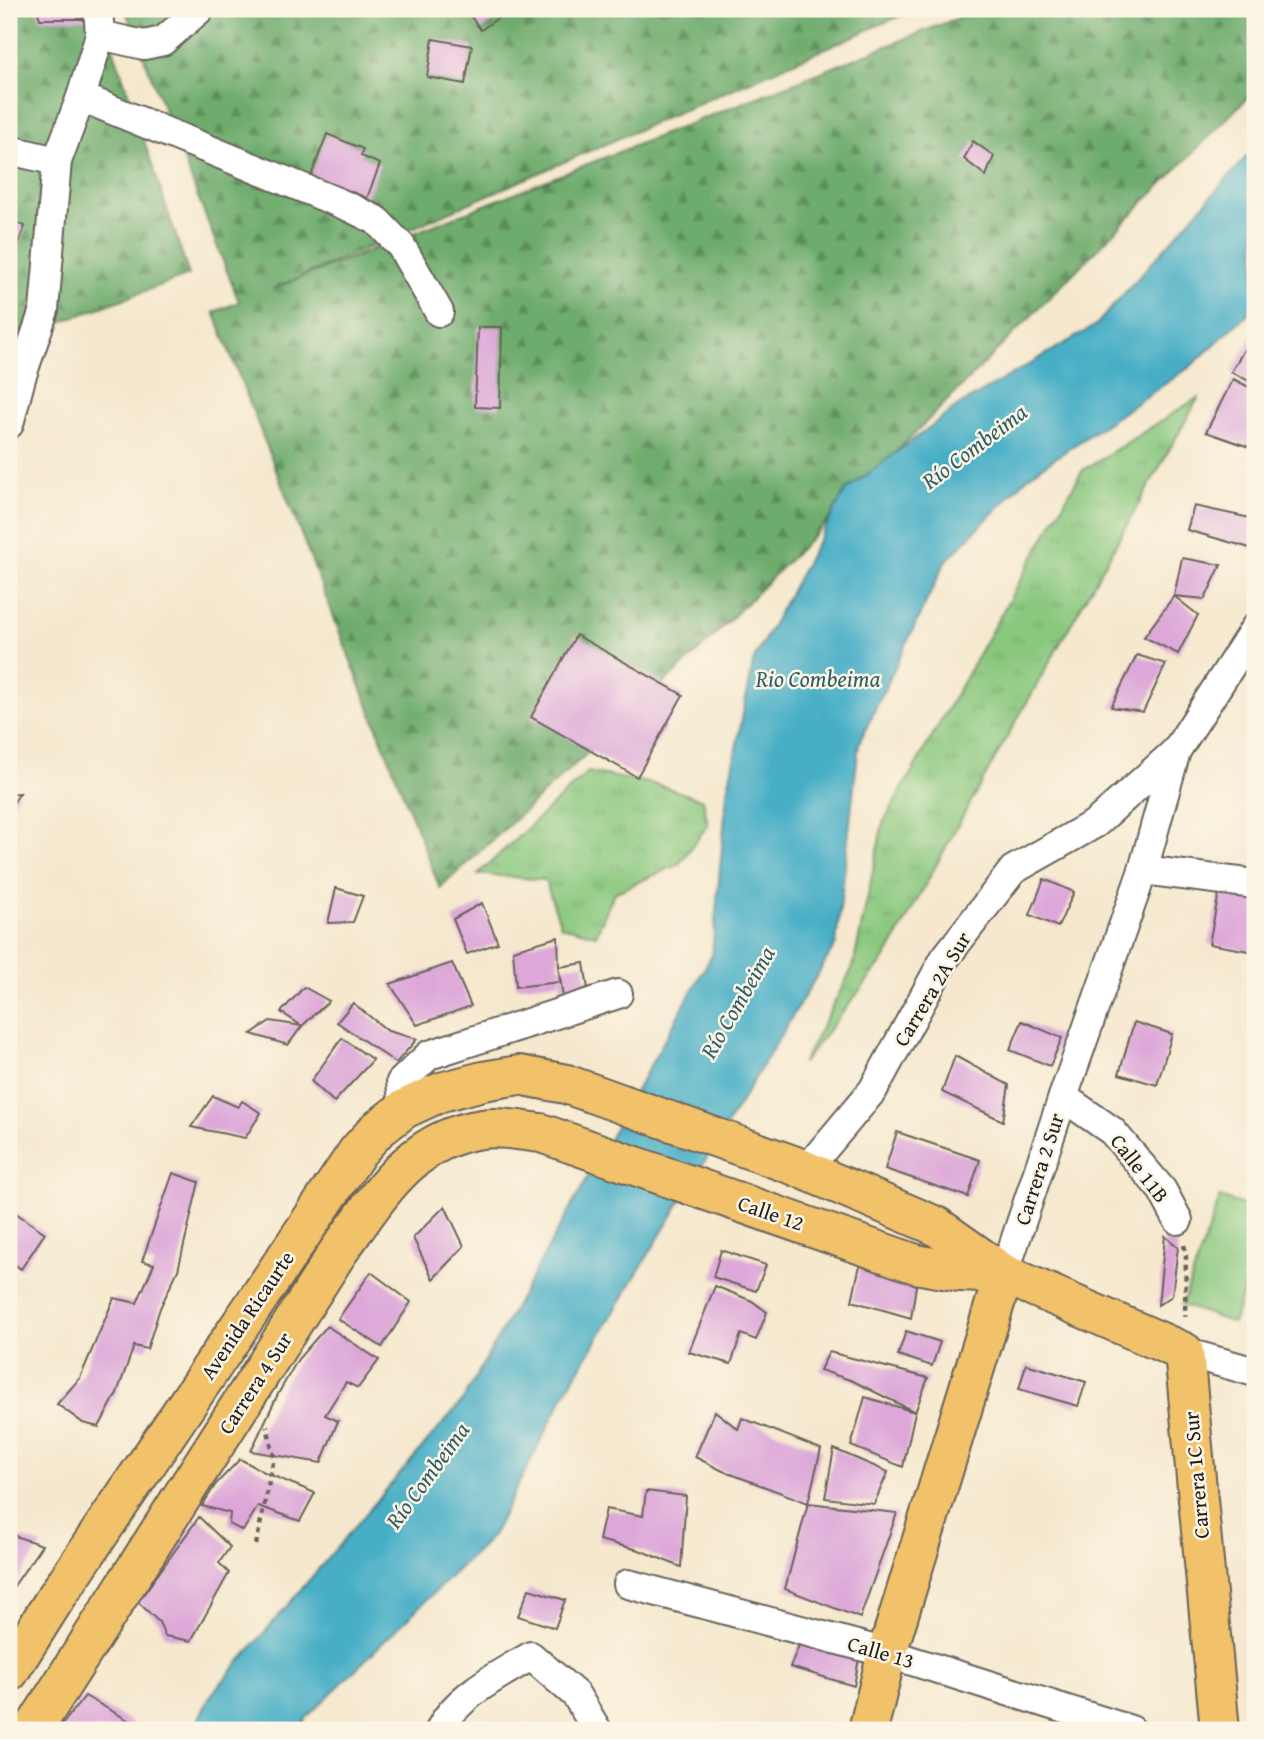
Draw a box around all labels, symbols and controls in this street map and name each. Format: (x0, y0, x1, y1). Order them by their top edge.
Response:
water label: Río Combeima (914, 395, 1034, 497)
water label: Rio Combeima (755, 662, 881, 695)
street label: Carrera 2A Sur (886, 925, 979, 1052)
water label: Río Combeima (691, 939, 783, 1065)
street label: Carrera 2 Sur (1006, 1109, 1072, 1229)
street label: Calle 11B (1103, 1127, 1177, 1209)
street label: Calle 12 (734, 1187, 808, 1239)
street label: Avenida Ricaurte (192, 1244, 302, 1386)
street label: Carrera 4 Sur (210, 1326, 300, 1440)
street label: Carrera 1C Sur (1175, 1410, 1217, 1540)
water label: Río Combeima (376, 1415, 477, 1536)
street label: Calle 13 (844, 1628, 918, 1676)

